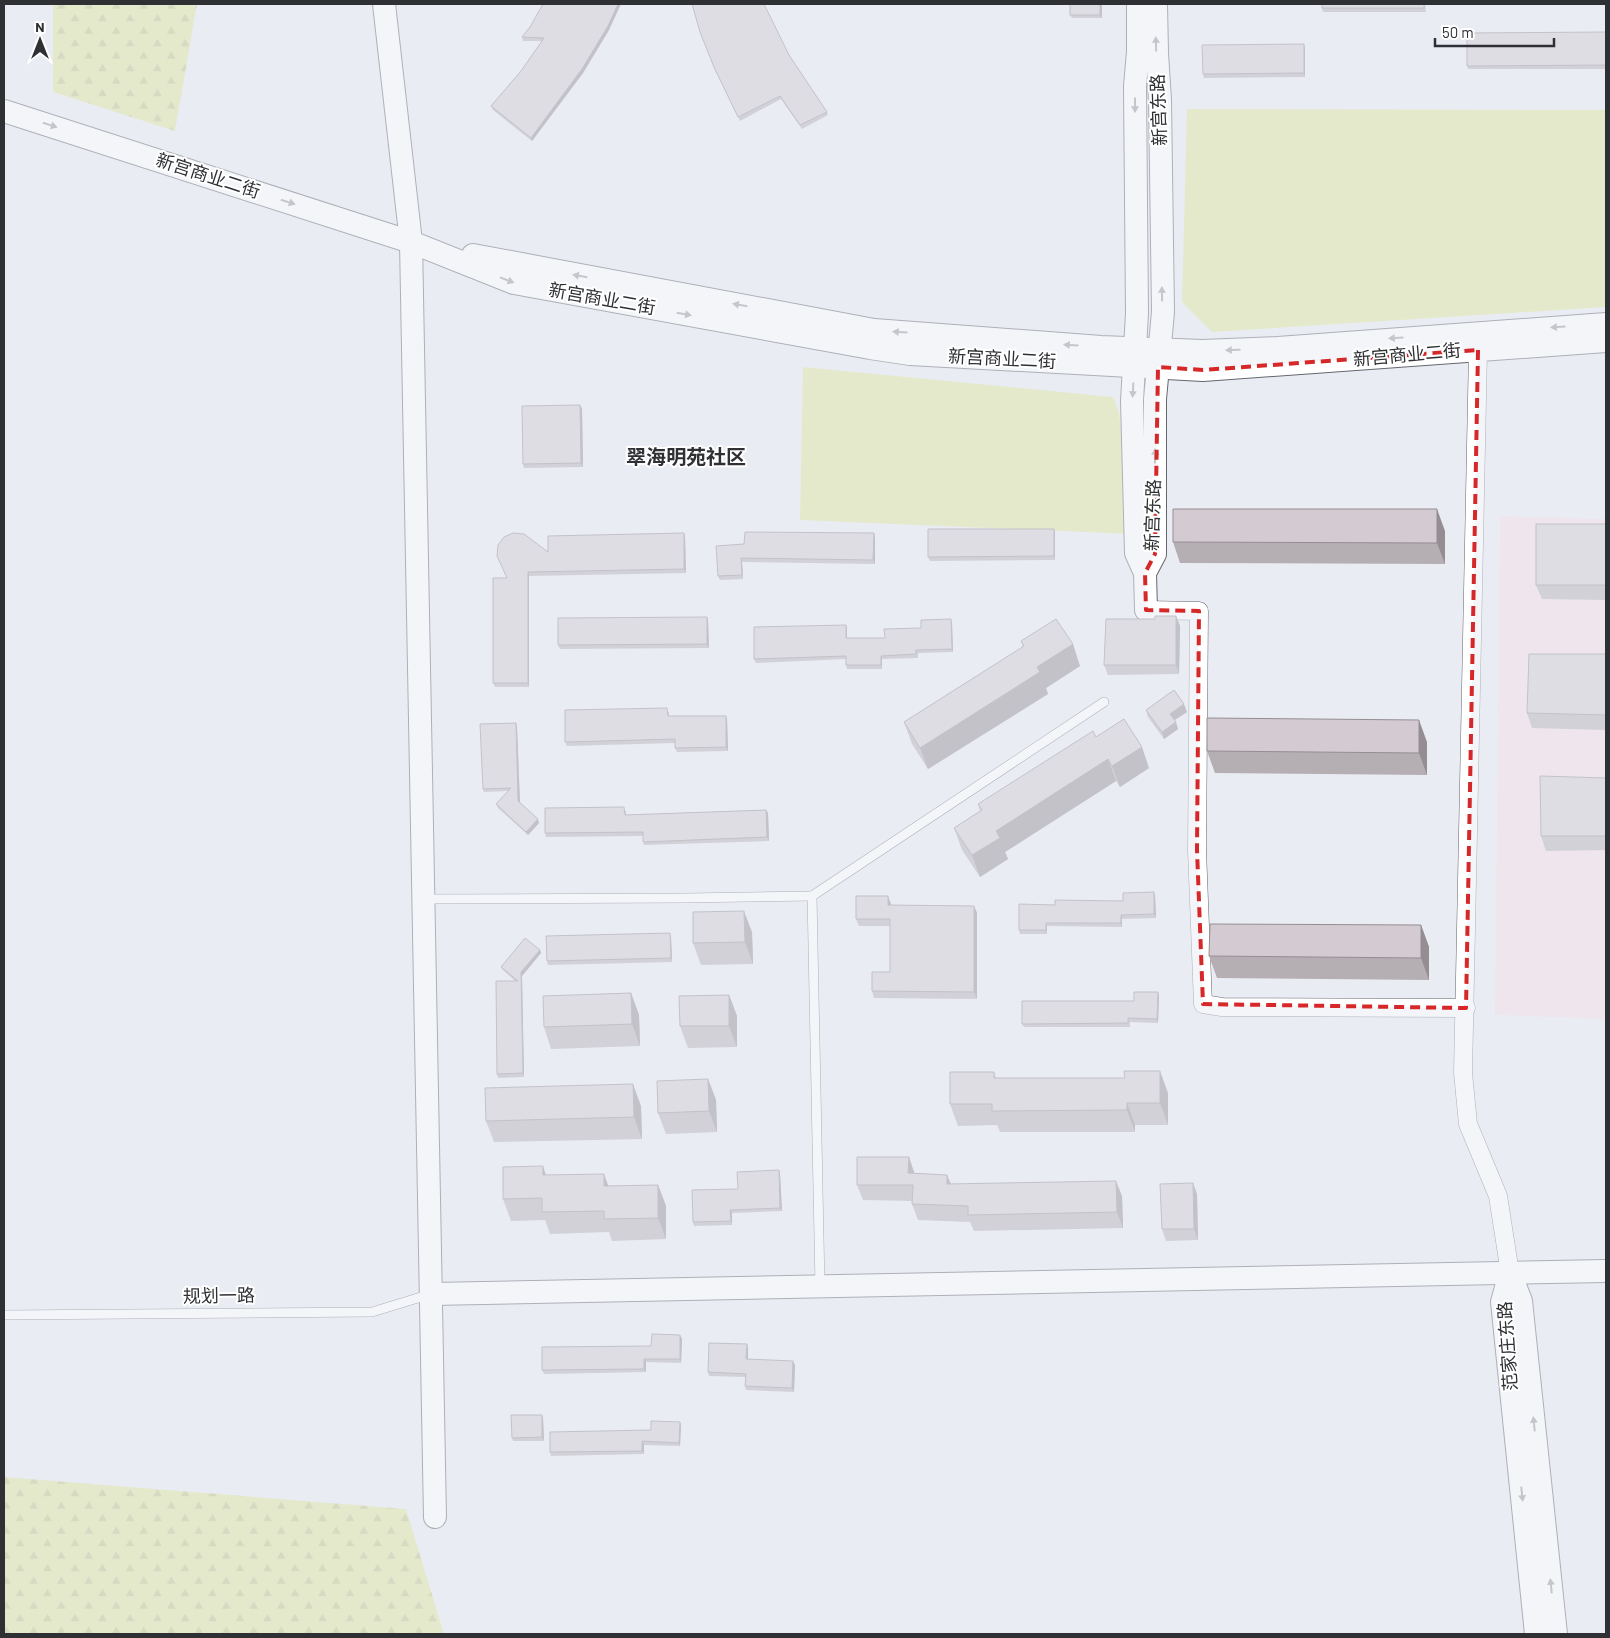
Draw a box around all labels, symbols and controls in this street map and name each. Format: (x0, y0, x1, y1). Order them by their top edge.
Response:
north arrow (15, 15, 65, 65)
scale bar (1435, 15, 1554, 47)
text: N (35, 18, 45, 35)
text: 50 m (1442, 23, 1474, 41)
one-way arrow (1152, 36, 1160, 52)
street label: 新宫东路 (1146, 74, 1170, 146)
one-way arrow (1132, 97, 1140, 113)
one-way arrow (43, 122, 58, 130)
street label: 新宫商业二街 (154, 148, 263, 202)
one-way arrow (281, 199, 296, 207)
one-way arrow (572, 272, 587, 280)
one-way arrow (500, 276, 515, 284)
street label: 新宫商业二街 (547, 278, 657, 318)
one-way arrow (1158, 286, 1166, 302)
one-way arrow (731, 301, 747, 309)
one-way arrow (676, 310, 691, 318)
one-way arrow (1549, 323, 1565, 331)
one-way arrow (892, 328, 908, 336)
one-way arrow (1387, 335, 1403, 343)
street label: 新宫商业二街 (1352, 338, 1462, 370)
one-way arrow (1063, 340, 1079, 348)
street label: 新宫商业二街 (948, 344, 1057, 372)
one-way arrow (1225, 346, 1241, 354)
one-way arrow (1128, 382, 1136, 398)
district label: 翠海明苑社区 (626, 444, 746, 468)
one-way arrow (1151, 448, 1159, 464)
street label: 新宫东路 (1140, 479, 1164, 551)
street label: 规划一路 (183, 1283, 255, 1307)
street label: 范家庄东路 (1493, 1300, 1521, 1392)
one-way arrow (1530, 1416, 1538, 1432)
one-way arrow (1518, 1487, 1526, 1503)
one-way arrow (1547, 1577, 1555, 1593)

